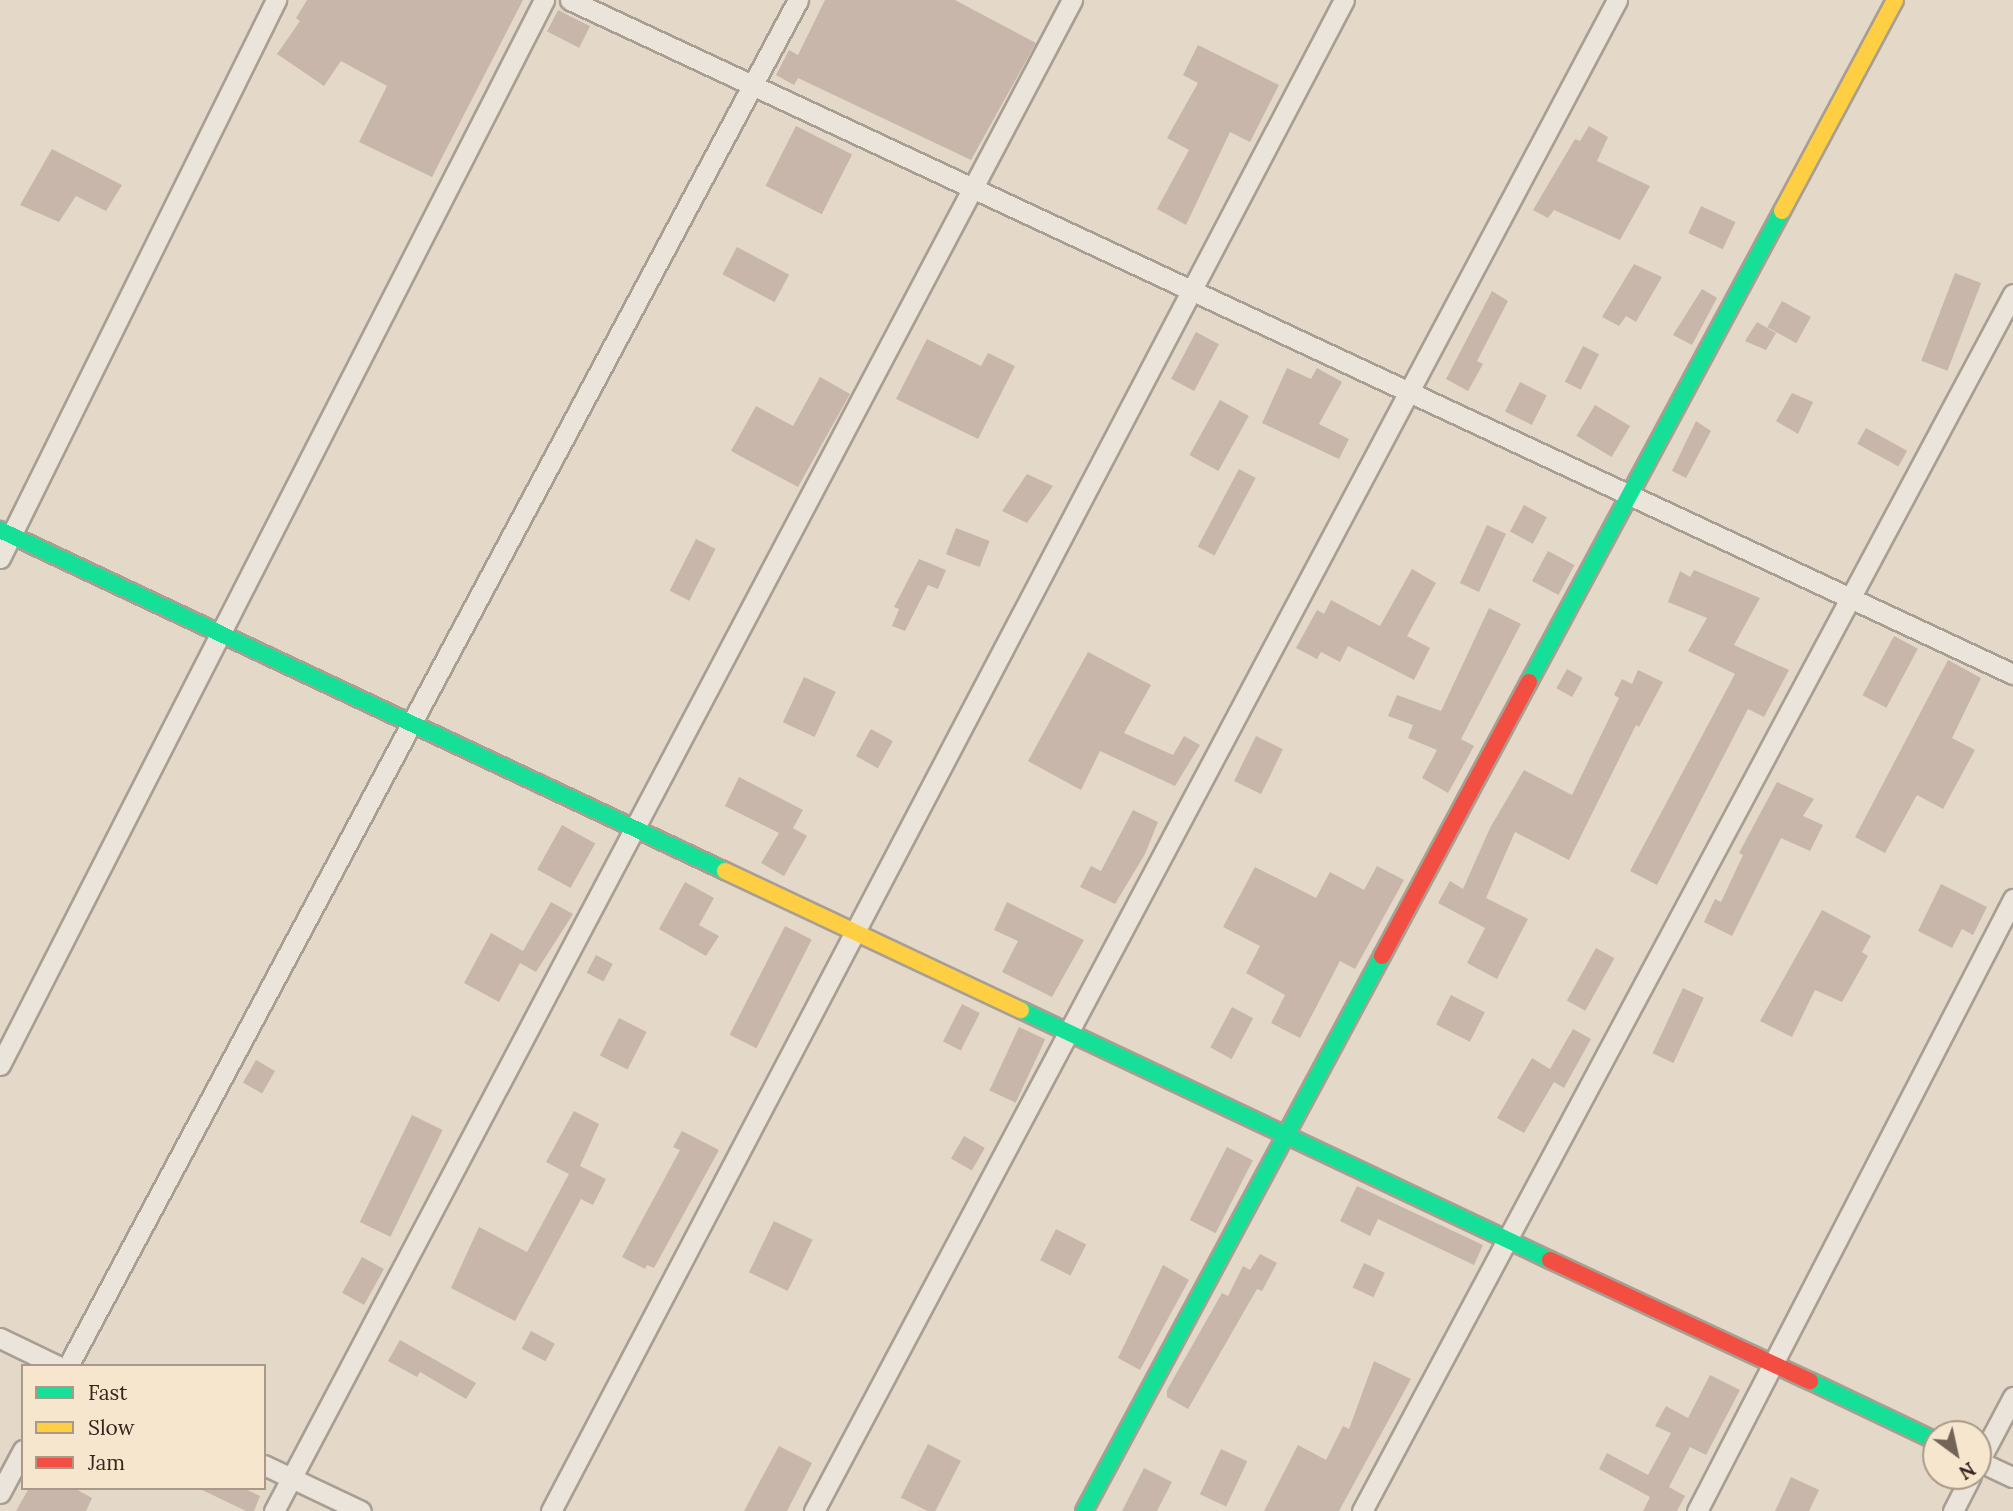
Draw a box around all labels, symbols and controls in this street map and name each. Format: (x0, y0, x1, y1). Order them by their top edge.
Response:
legend (21, 1364, 266, 1490)
text: Fast (88, 1379, 127, 1406)
text: Slow (88, 1414, 135, 1441)
north arrow (1922, 1420, 1992, 1490)
text: Jam (88, 1449, 125, 1476)
text: N (1955, 1457, 1980, 1485)

